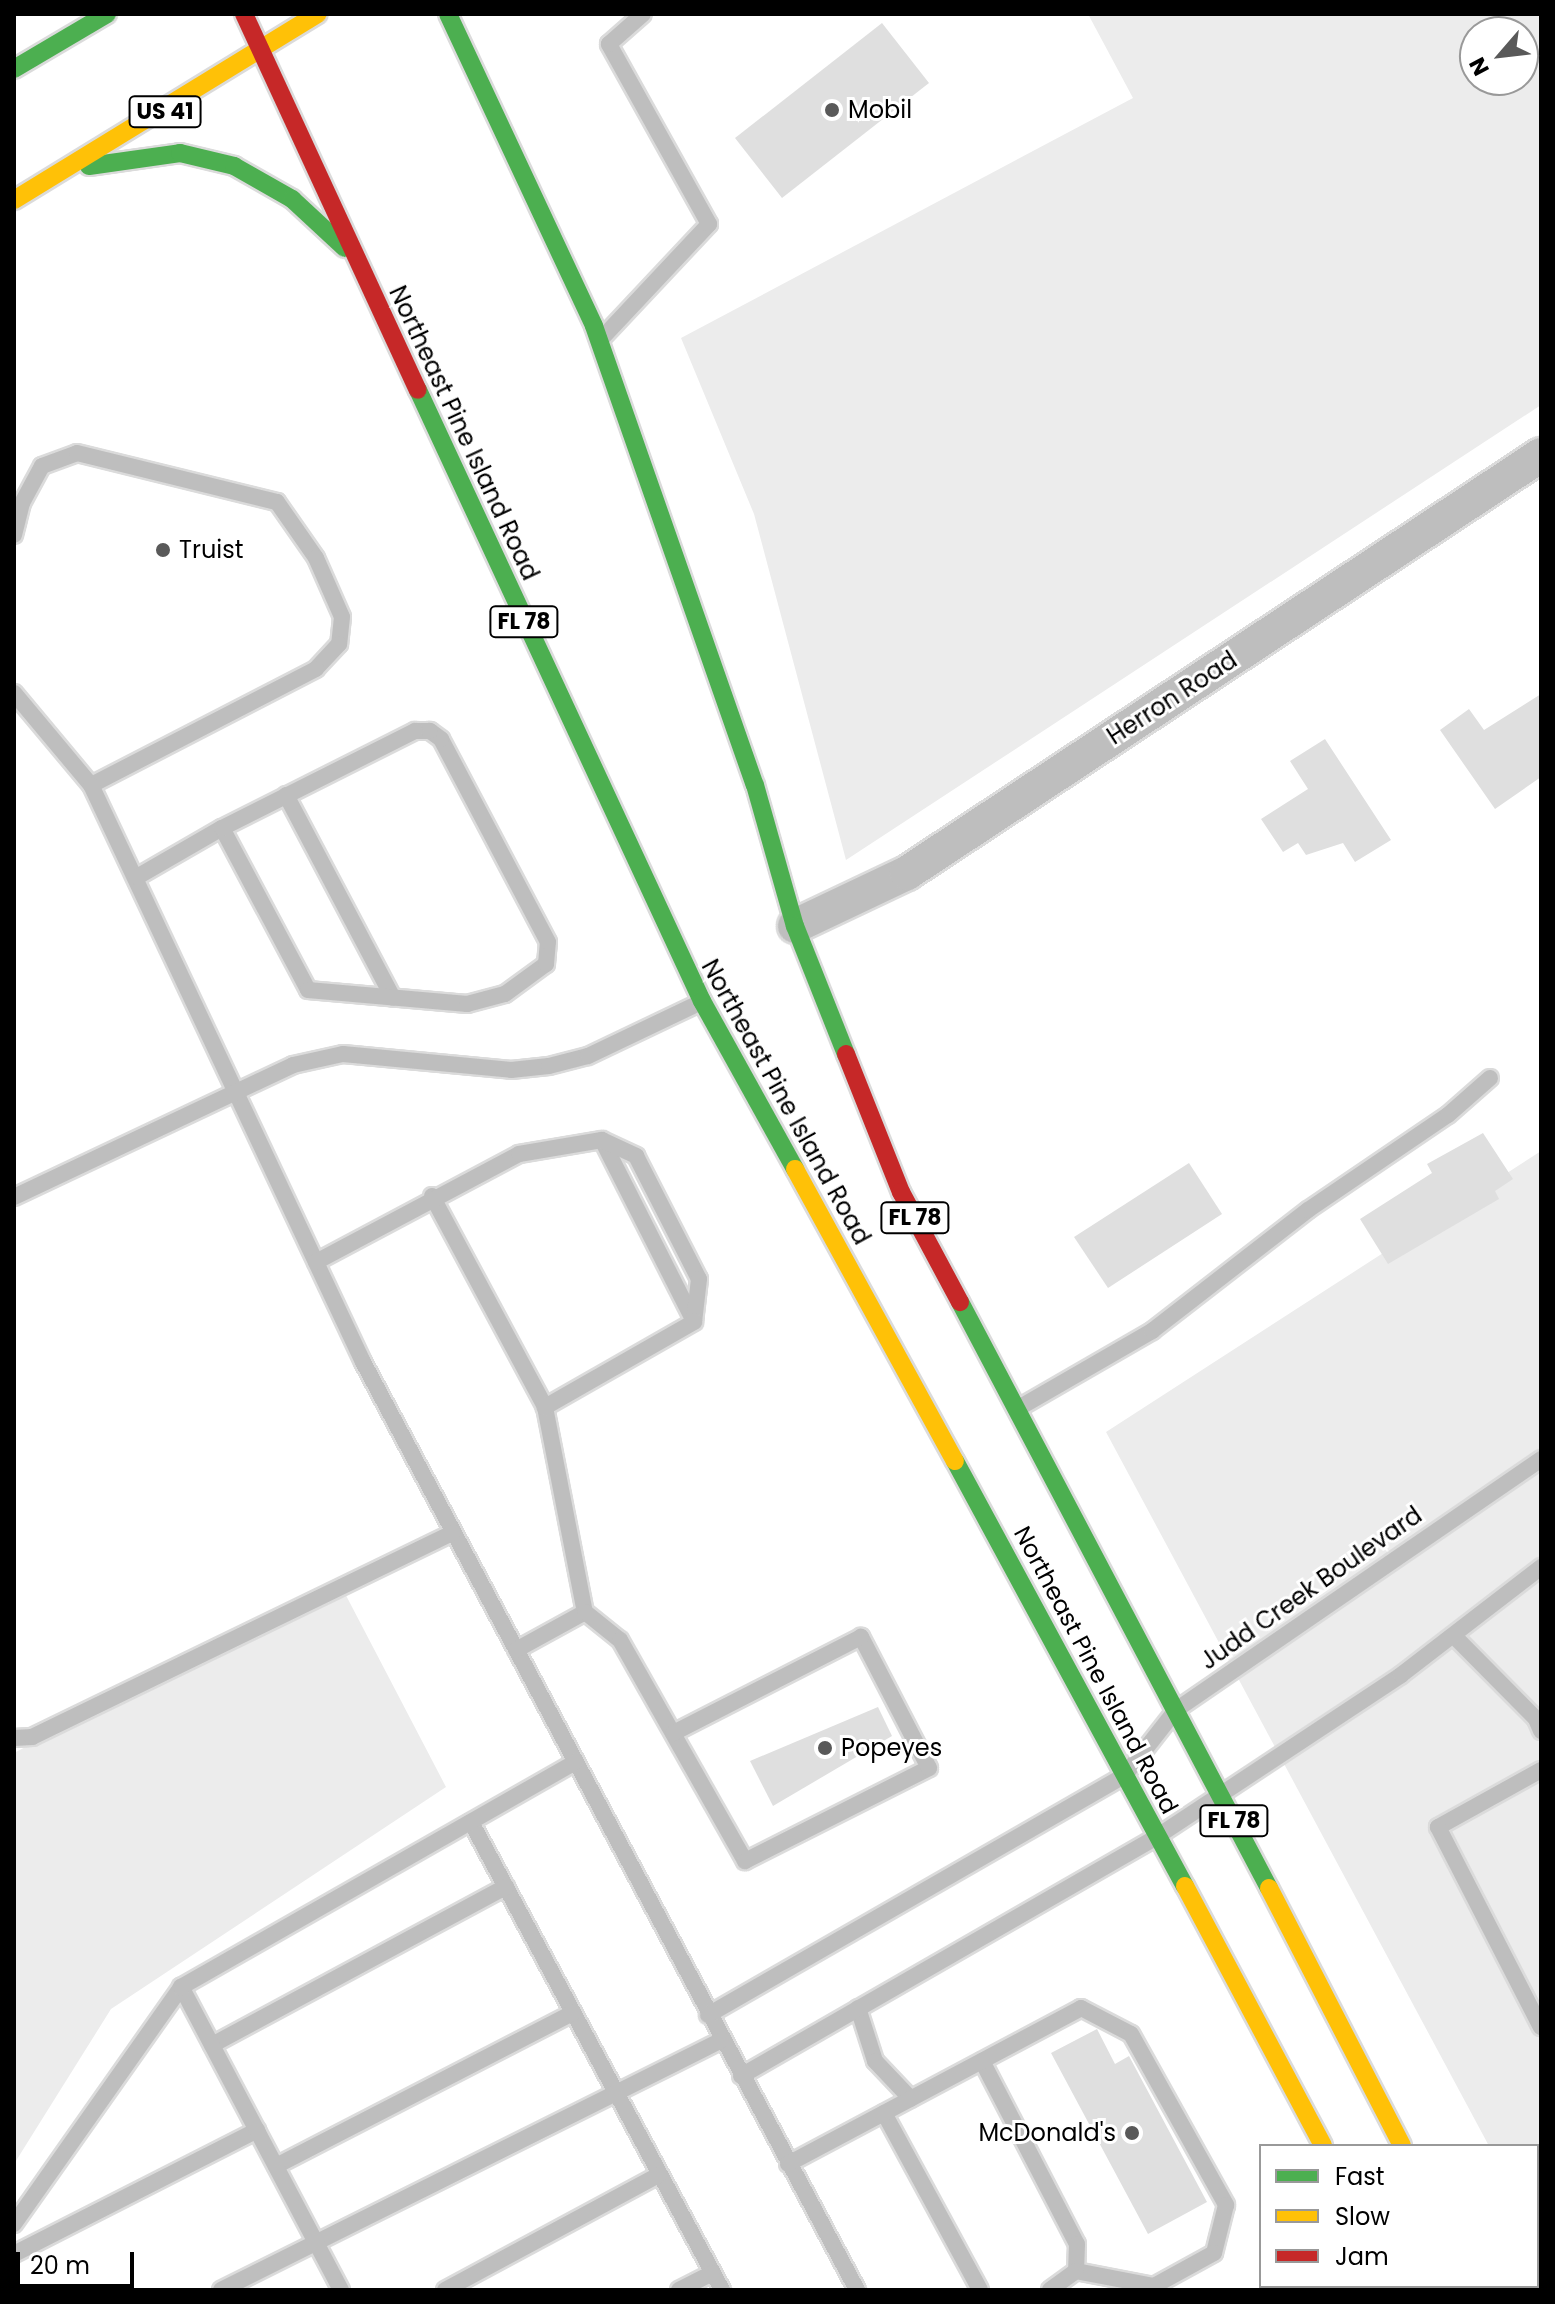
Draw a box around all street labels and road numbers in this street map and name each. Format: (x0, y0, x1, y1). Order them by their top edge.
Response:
road number: US 41 (127, 94, 203, 130)
street label: Northeast Pine Island Road (383, 281, 545, 585)
road number: FL 78 (488, 604, 560, 640)
street label: Herron Road (1102, 645, 1242, 751)
street label: Northeast Pine Island Road (695, 954, 877, 1250)
road number: FL 78 (879, 1200, 951, 1236)
street label: Judd Creek Boulevard (1195, 1500, 1427, 1676)
street label: Northeast Pine Island Road (1008, 1521, 1184, 1819)
road number: FL 78 (1198, 1803, 1270, 1839)

